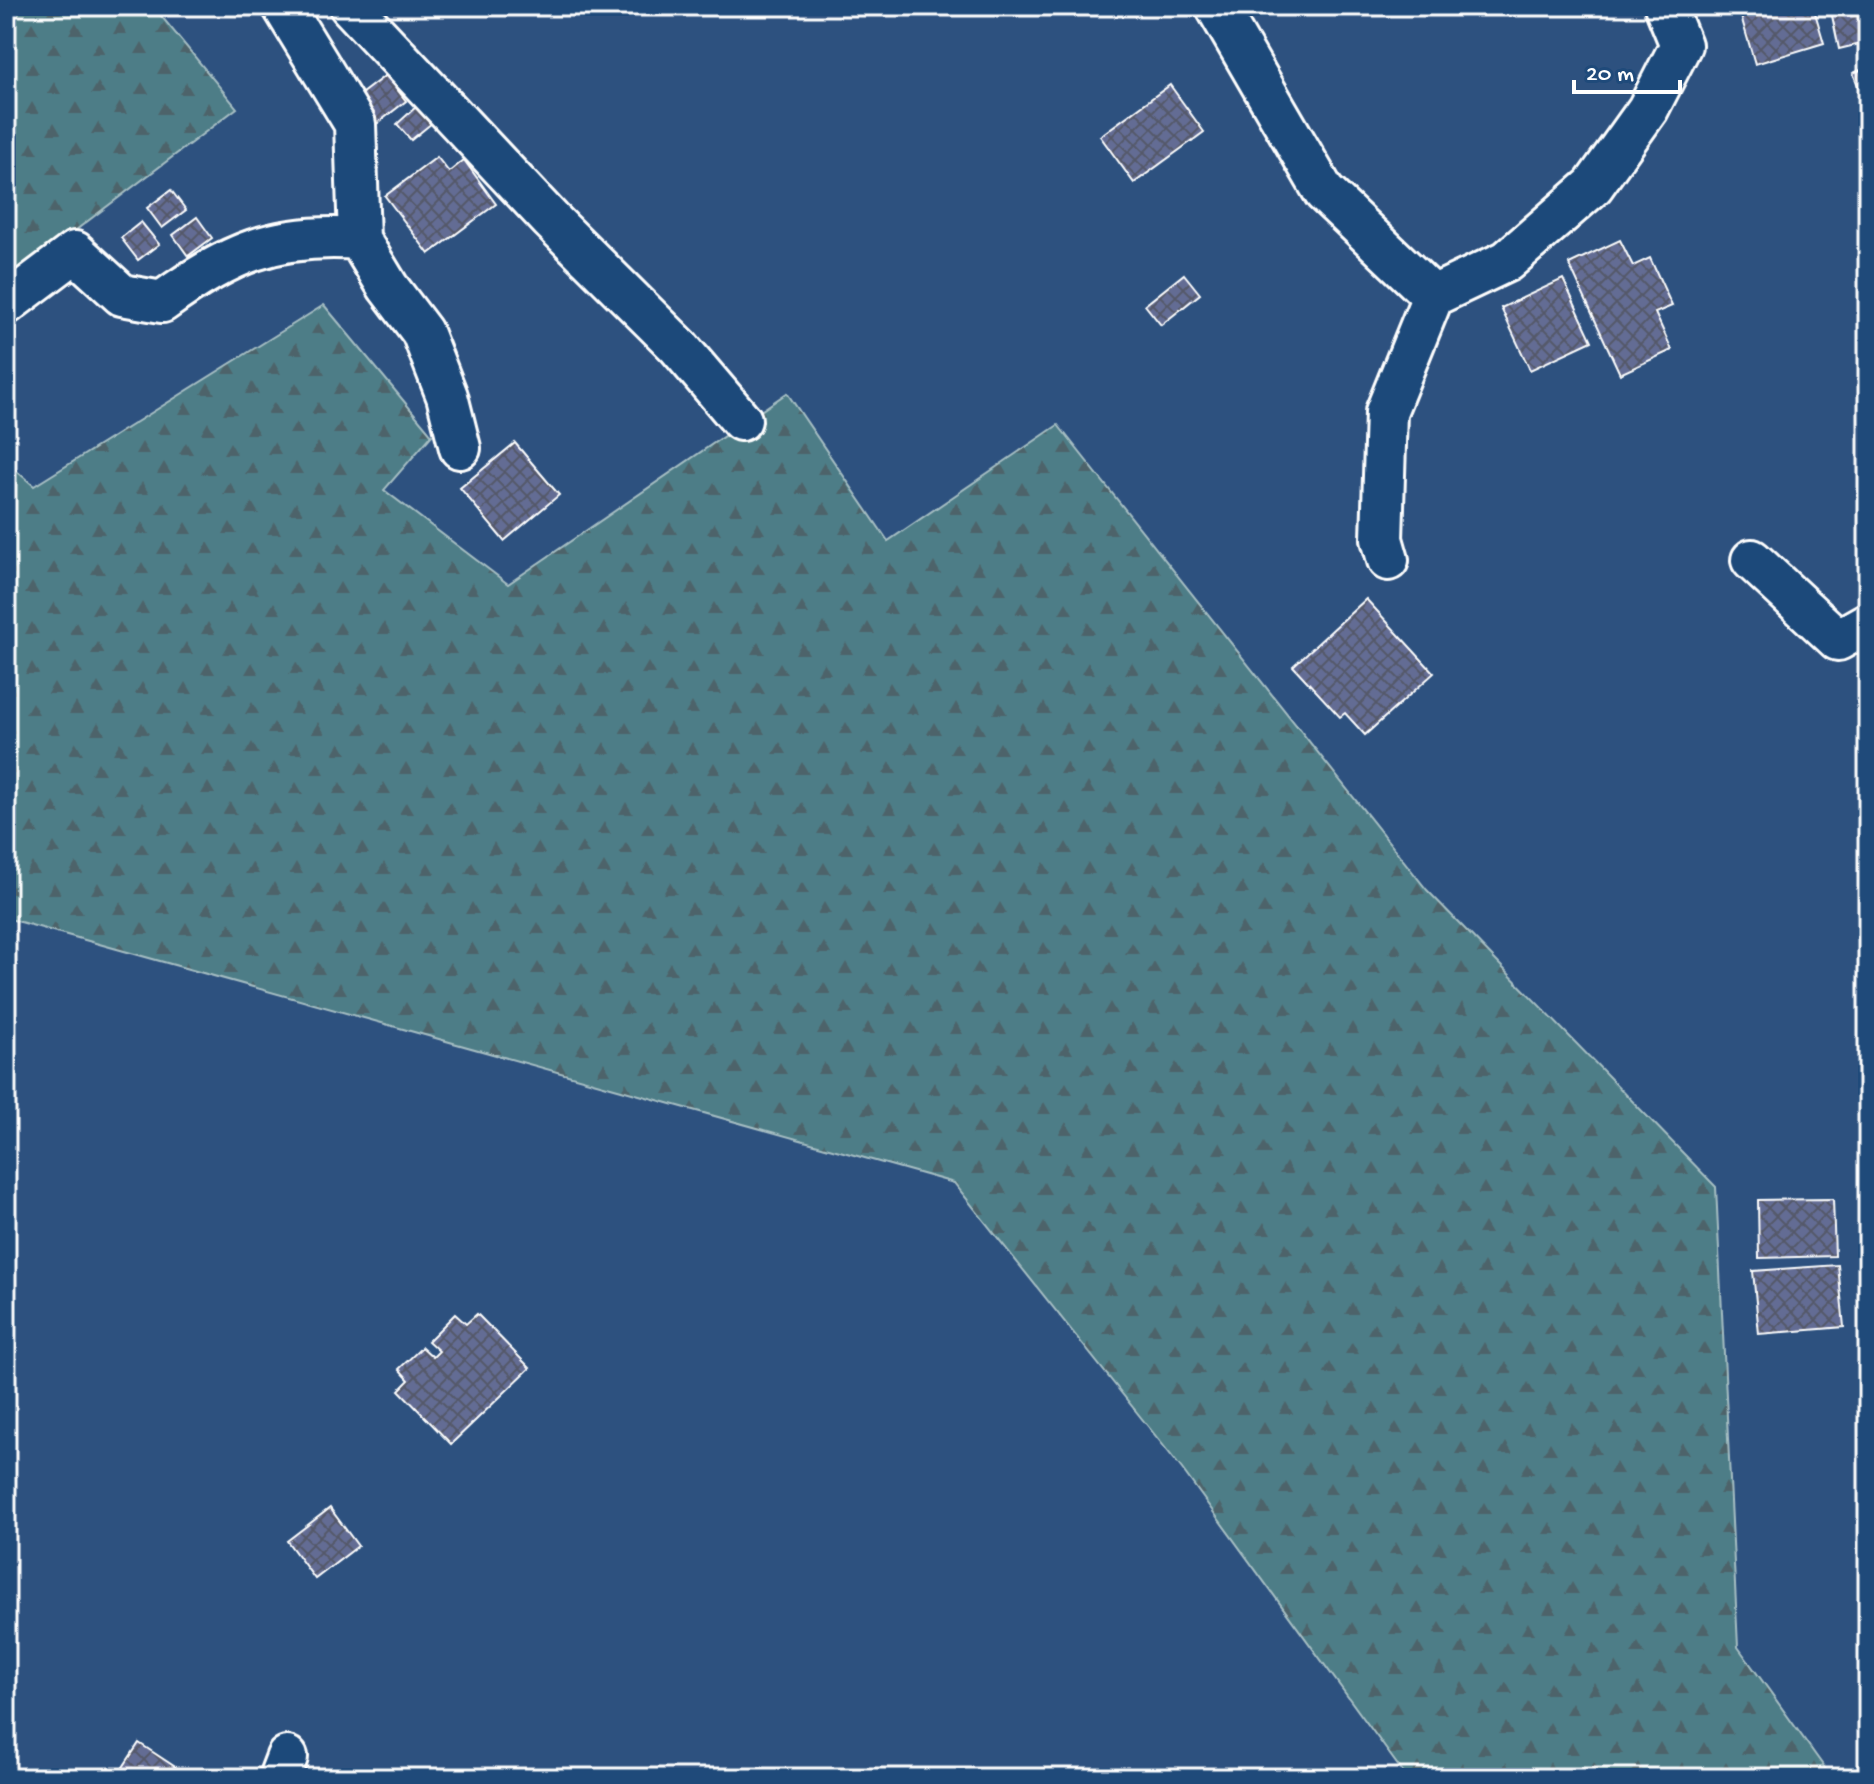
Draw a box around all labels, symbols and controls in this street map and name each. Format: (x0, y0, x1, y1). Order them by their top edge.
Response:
scale bar (1574, 44, 1680, 94)
text: 20 m (1586, 61, 1634, 90)

